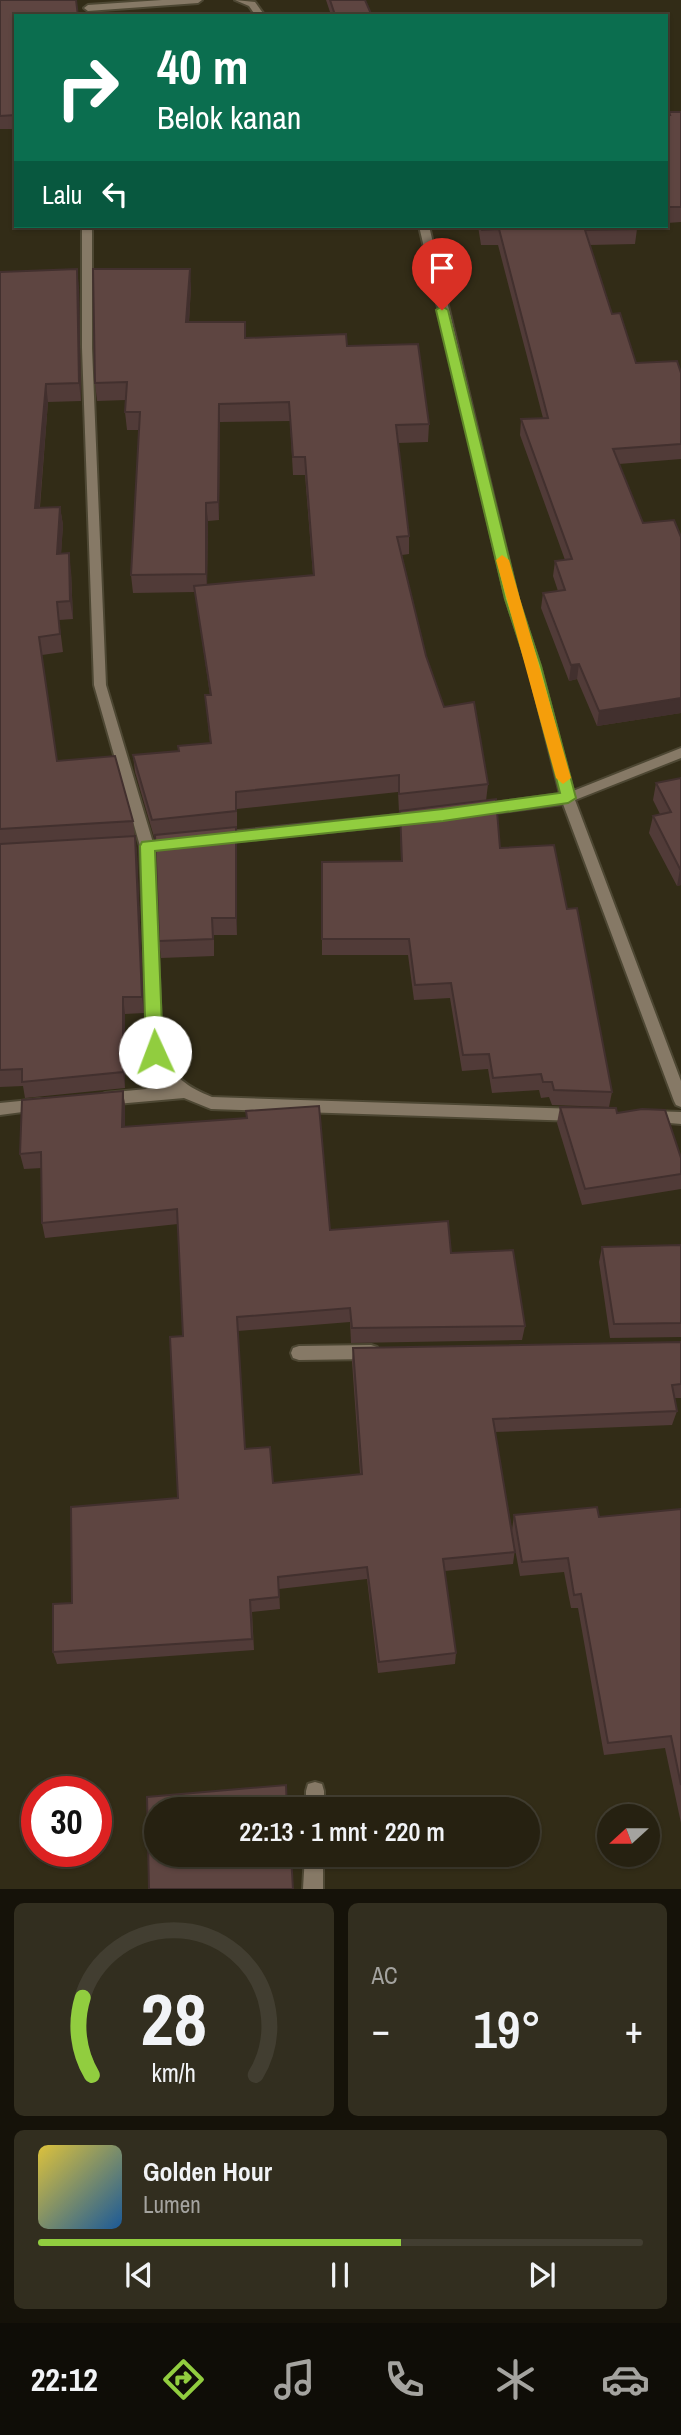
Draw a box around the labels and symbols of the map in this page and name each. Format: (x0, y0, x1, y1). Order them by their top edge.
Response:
pin (412, 238, 472, 310)
position arrow (118, 1015, 192, 1089)
speed limit sign: 30 (21, 1776, 112, 1867)
north arrow (597, 1804, 660, 1867)

